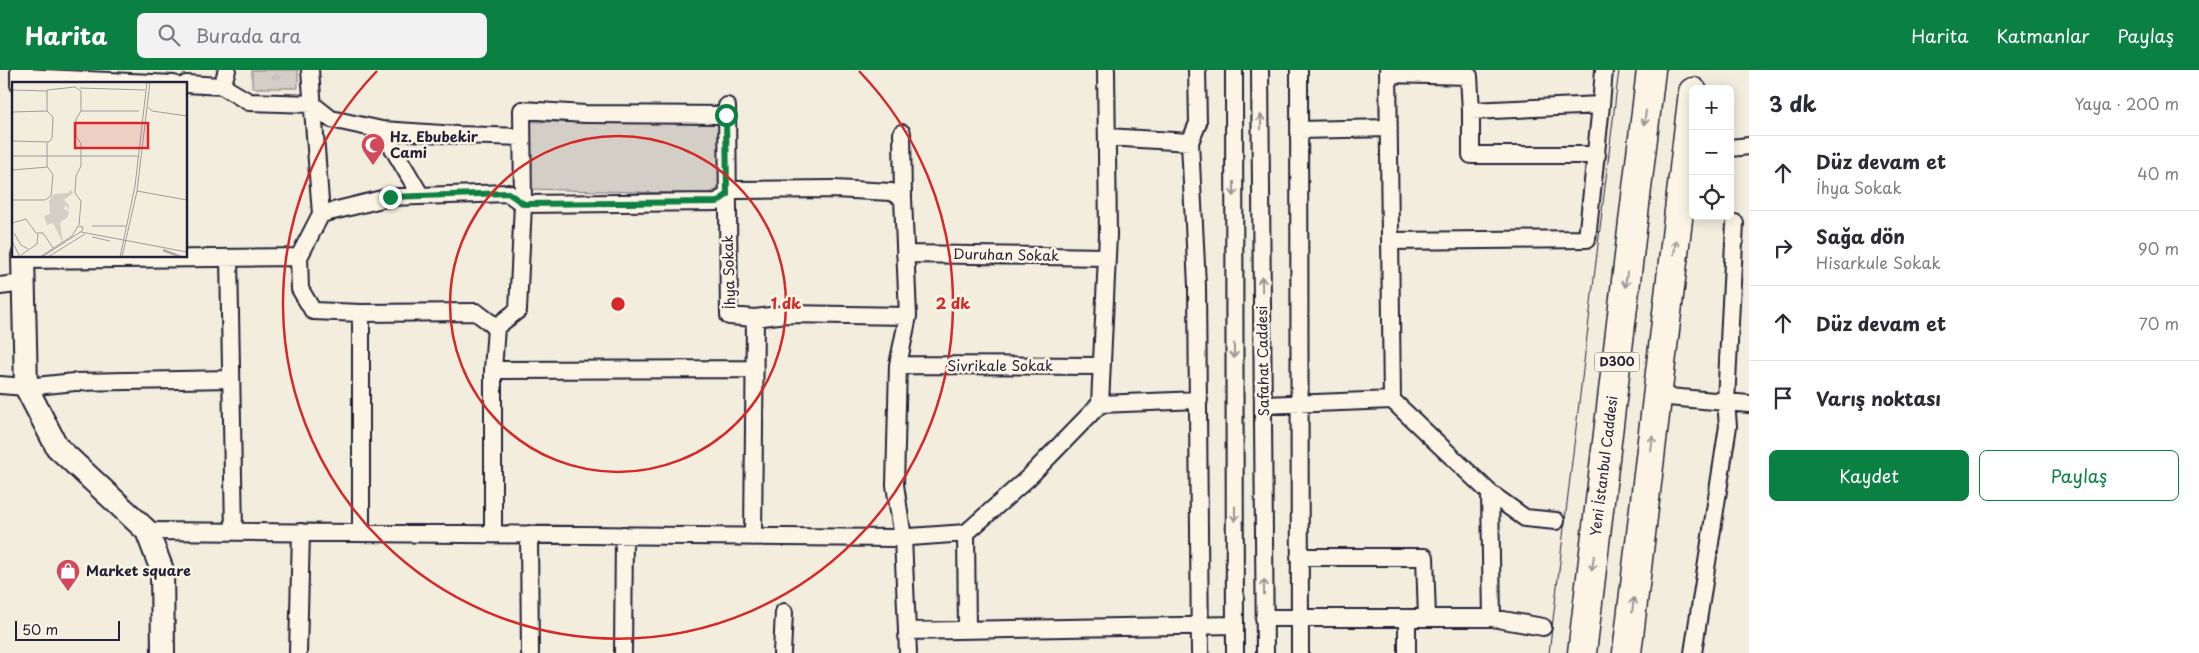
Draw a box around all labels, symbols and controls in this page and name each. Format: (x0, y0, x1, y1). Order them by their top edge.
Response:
search box (137, 13, 487, 58)
text: Harita (25, 17, 107, 53)
icon: search (155, 21, 183, 49)
text: Burada ara (195, 21, 301, 49)
text: Harita (1911, 22, 1968, 49)
text: Katmanlar (1996, 22, 2089, 49)
text: Paylaş (2117, 22, 2174, 49)
inset map (12, 82, 188, 258)
map controls (1689, 85, 1734, 220)
button: + (1689, 85, 1734, 130)
text: 3 dk (1769, 87, 1817, 119)
text: Yaya · 200 m (2074, 91, 2179, 115)
route start (715, 104, 738, 127)
one-way arrow (1640, 110, 1650, 126)
one-way arrow (1256, 114, 1266, 130)
place label: Hz. Ebubekir Cami (390, 126, 479, 163)
button: − (1689, 130, 1734, 175)
mosque icon: Hz. Ebubekir Cami (360, 132, 386, 166)
text: Düz devam et (1816, 147, 1946, 175)
icon: ahead (1769, 159, 1797, 187)
text: 40 m (2137, 161, 2179, 185)
button: locate (1689, 175, 1734, 220)
text: İhya Sokak (1816, 175, 1902, 199)
one-way arrow (1229, 180, 1239, 196)
route end (379, 186, 402, 209)
text: Sağa dön (1816, 222, 1905, 250)
street label: İhya Sokak (717, 234, 740, 310)
icon: right (1769, 234, 1797, 262)
text: 90 m (2138, 236, 2179, 260)
one-way arrow (1670, 239, 1680, 255)
street label: Duruhan Sokak (953, 243, 1059, 266)
text: Hisarkule Sokak (1816, 250, 1941, 274)
one-way arrow (1621, 271, 1631, 287)
one-way arrow (1257, 277, 1267, 293)
text: 1 dk (771, 291, 801, 314)
text: 2 dk (936, 291, 970, 314)
centre of rings (609, 295, 627, 313)
street label: Safahat Caddesi (1251, 305, 1274, 417)
icon: ahead (1769, 309, 1797, 337)
text: Düz devam et (1816, 309, 1946, 337)
text: 70 m (2139, 311, 2179, 335)
one-way arrow (1229, 342, 1239, 359)
road number: D300 (1594, 352, 1640, 372)
street label: Sivrikale Sokak (947, 355, 1053, 376)
icon: arrive (1769, 384, 1797, 412)
text: Varış noktası (1816, 384, 1941, 412)
street label: Yeni İstanbul Caddesi (1584, 394, 1623, 537)
one-way arrow (1647, 435, 1657, 451)
button: Kaydet (1769, 450, 1969, 501)
button: Paylaş (1979, 450, 2179, 501)
one-way arrow (1230, 505, 1240, 521)
one-way arrow (1588, 555, 1598, 571)
shop icon: Market square (55, 558, 81, 592)
place label: Market square (86, 560, 191, 581)
one-way arrow (1259, 579, 1269, 596)
one-way arrow (1628, 597, 1638, 613)
scale bar (15, 618, 120, 641)
text: 50 m (22, 619, 58, 640)

